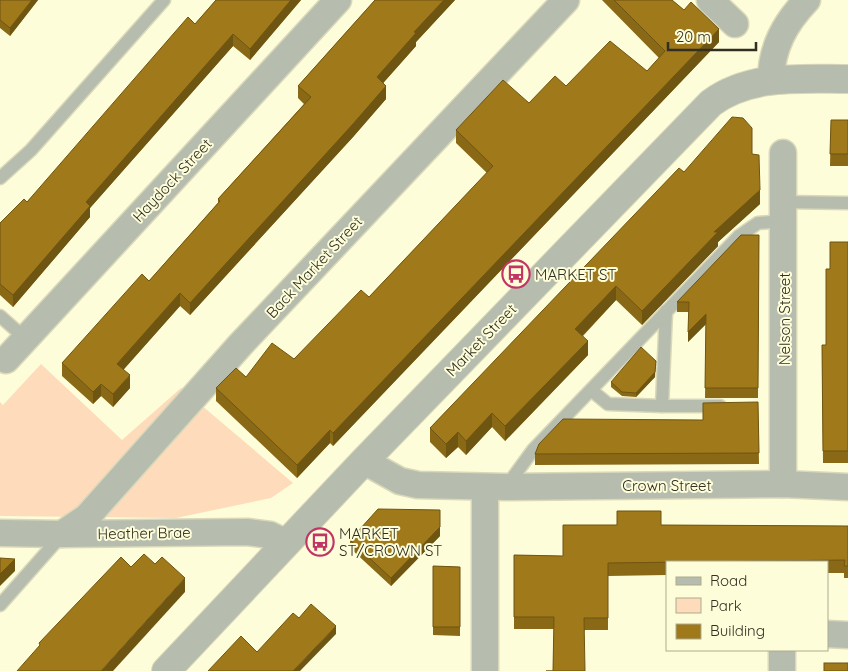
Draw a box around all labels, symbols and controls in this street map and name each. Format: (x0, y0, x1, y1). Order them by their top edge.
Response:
scale bar (668, 20, 756, 52)
text: 20 m (676, 27, 711, 46)
street label: Haydock Street (128, 134, 216, 226)
street label: Back Market Street (262, 212, 366, 322)
bus stop icon: MARKET ST (501, 259, 531, 289)
place label: MARKET ST (535, 265, 616, 284)
street label: Nelson Street (775, 273, 794, 365)
street label: Market Street (442, 300, 520, 380)
street label: Crown Street (622, 476, 712, 495)
street label: Heather Brae (97, 523, 191, 543)
place label: MARKET ST/CROWN ST (339, 524, 442, 560)
bus stop icon: MARKET ST/CROWN ST (305, 527, 335, 557)
legend (666, 561, 828, 651)
text: Road (710, 571, 747, 590)
text: Park (710, 596, 742, 615)
text: Building (710, 621, 765, 640)

